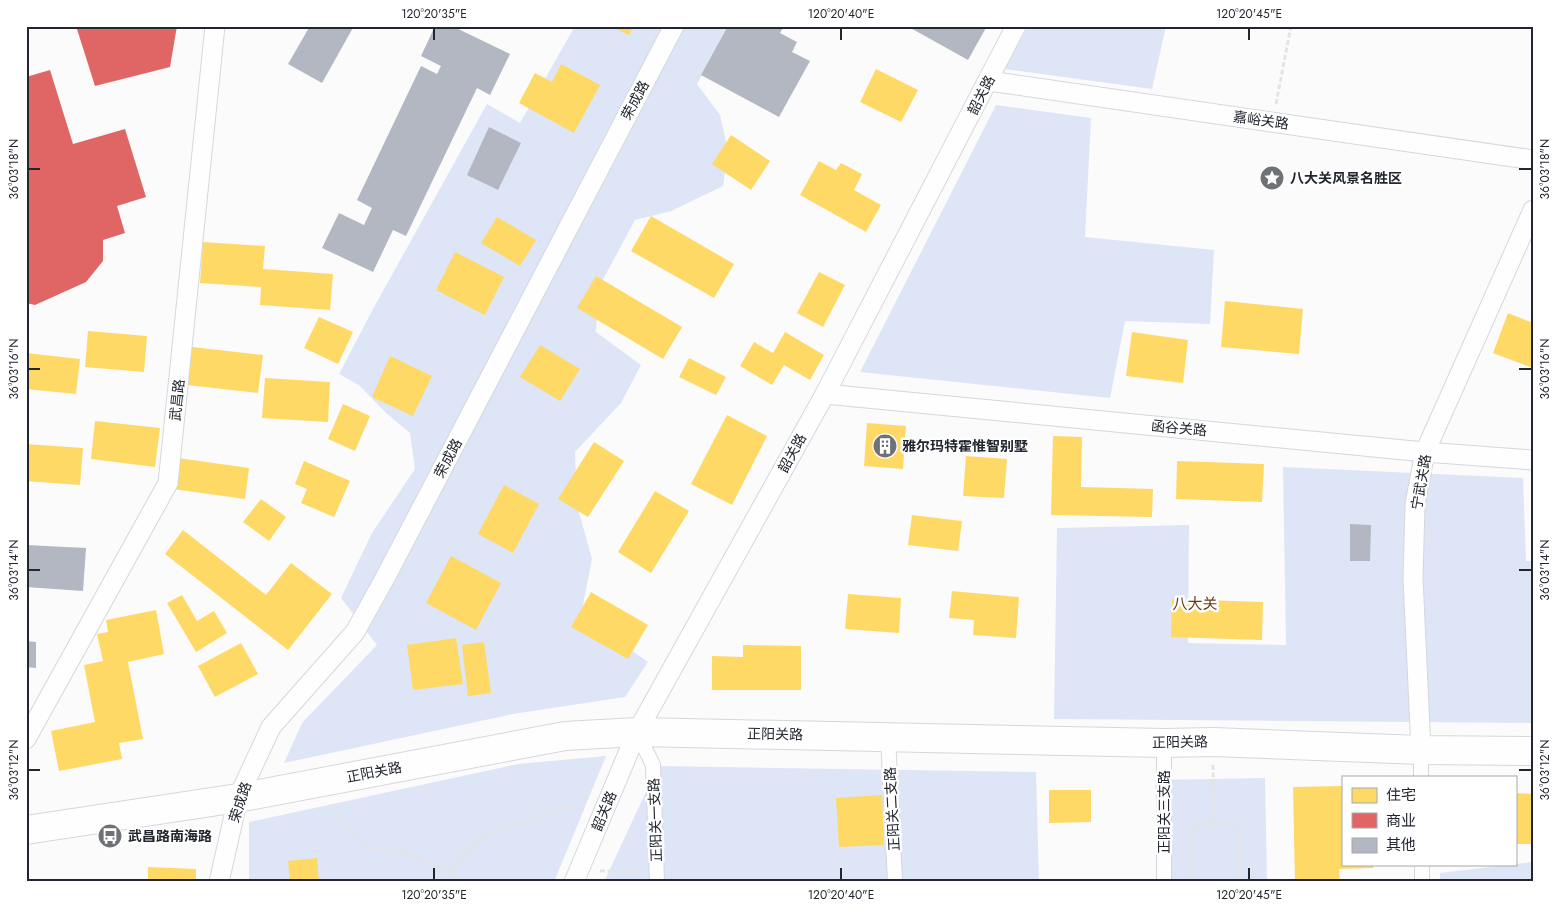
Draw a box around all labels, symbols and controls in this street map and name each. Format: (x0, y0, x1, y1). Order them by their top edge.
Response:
text: 120°20'35"E (401, 5, 467, 23)
text: 120°20'40"E (808, 5, 874, 23)
text: 120°20'45"E (1216, 5, 1282, 23)
street label: 韶关路 (963, 72, 999, 118)
street label: 荣成路 (616, 77, 654, 123)
street label: 嘉峪关路 (1232, 106, 1290, 134)
text: 36°03'18"N (5, 139, 23, 199)
text: 36°03'18"N (1536, 139, 1554, 199)
place icon: 八大关风景名胜区 (1259, 165, 1285, 191)
place label: 八大关风景名胜区 (1290, 168, 1402, 188)
text: 36°03'16"N (5, 338, 23, 400)
text: 36°03'16"N (1536, 338, 1554, 400)
street label: 武昌路 (165, 378, 189, 422)
street label: 函谷关路 (1150, 416, 1208, 440)
street label: 韶关路 (773, 430, 811, 476)
building icon: 雅尔玛特霍惟智别墅 (872, 433, 898, 459)
street label: 荣成路 (429, 435, 467, 481)
place label: 雅尔玛特霍惟智别墅 (902, 436, 1028, 456)
street label: 宁武关路 (1406, 453, 1436, 511)
text: 36°03'14"N (5, 539, 23, 601)
text: 36°03'14"N (1536, 539, 1554, 601)
district label: 八大关 (1172, 593, 1218, 615)
street label: 正阳关路 (747, 724, 803, 744)
street label: 正阳关路 (1152, 732, 1208, 752)
text: 36°03'12"N (5, 739, 23, 801)
text: 36°03'12"N (1536, 739, 1554, 801)
street label: 正阳关路 (345, 757, 403, 787)
street label: 正阳关二支路 (880, 767, 904, 851)
street label: 正阳关三支路 (1154, 770, 1174, 854)
legend (1342, 776, 1516, 866)
street label: 正阳关一支路 (644, 778, 666, 862)
street label: 荣成路 (224, 779, 256, 825)
text: 住宅 (1386, 784, 1416, 806)
street label: 韶关路 (587, 788, 621, 834)
text: 商业 (1386, 810, 1416, 832)
bus stop icon: 武昌路南海路 (97, 823, 123, 849)
place label: 武昌路南海路 (128, 826, 212, 846)
text: 其他 (1386, 834, 1416, 856)
text: 120°20'35"E (401, 886, 467, 904)
text: 120°20'40"E (808, 886, 874, 904)
text: 120°20'45"E (1216, 886, 1282, 904)

